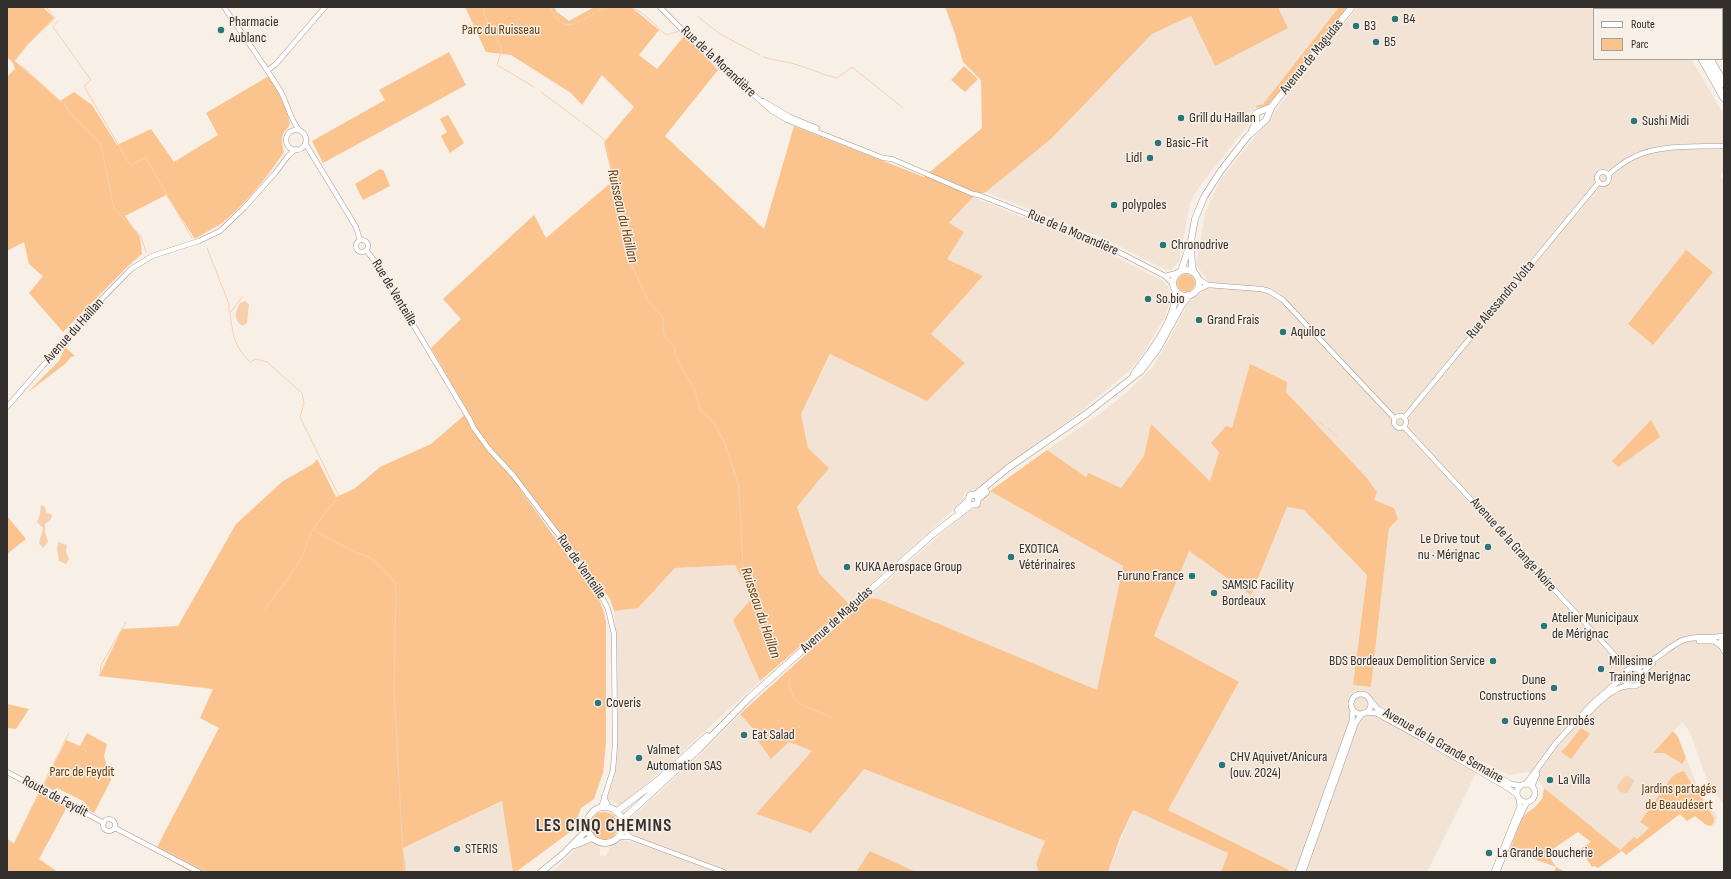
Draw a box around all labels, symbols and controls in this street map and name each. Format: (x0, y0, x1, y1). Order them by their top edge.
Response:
legend (1593, 8, 1723, 60)
place label: B4 (1403, 11, 1415, 27)
place label: Pharmacie Aublanc (229, 14, 279, 46)
marker: B4 (1390, 14, 1400, 24)
street label: Avenue de Magudas (1277, 16, 1347, 98)
text: Route (1631, 17, 1655, 32)
place label: B3 (1364, 18, 1376, 34)
marker: B3 (1351, 21, 1361, 31)
park label: Parc du Ruisseau (462, 22, 540, 38)
street label: Rue de la Morandière (677, 23, 759, 101)
marker: Pharmacie Aublanc (216, 25, 226, 35)
place label: B5 (1384, 34, 1396, 50)
marker: B5 (1371, 37, 1381, 47)
text: Parc (1631, 37, 1649, 52)
place label: Grill du Haillan (1189, 110, 1256, 126)
marker: Grill du Haillan (1176, 113, 1186, 123)
place label: Sushi Midi (1642, 113, 1689, 129)
marker: Sushi Midi (1629, 116, 1639, 126)
place label: Basic-Fit (1166, 135, 1208, 151)
marker: Basic-Fit (1153, 138, 1163, 148)
place label: Lidl (1126, 150, 1142, 166)
marker: Lidl (1145, 153, 1155, 163)
water label: Ruisseau du Haillan (603, 168, 641, 264)
place label: polypoles (1122, 197, 1166, 213)
marker: polypoles (1109, 200, 1119, 210)
street label: Rue de la Morandière (1025, 206, 1121, 260)
place label: Chronodrive (1171, 237, 1229, 253)
marker: Chronodrive (1158, 240, 1168, 250)
street label: Rue de Venteille (368, 257, 420, 329)
street label: Rue Alessandro Volta (1463, 257, 1539, 343)
place label: So.bio (1156, 291, 1185, 307)
marker: So.bio (1143, 294, 1153, 304)
street label: Avenue du Haillan (40, 295, 108, 367)
place label: Grand Frais (1207, 312, 1259, 328)
marker: Grand Frais (1194, 315, 1204, 325)
place label: Aquiloc (1291, 324, 1325, 340)
marker: Aquiloc (1278, 327, 1288, 337)
street label: Avenue de la Grange Noire (1466, 494, 1560, 596)
place label: Le Drive tout nu · Mérignac (1418, 531, 1480, 564)
street label: Rue de Venteille (553, 532, 609, 602)
place label: EXOTICA Vétérinaires (1019, 541, 1075, 574)
marker: Le Drive tout nu · Mérignac (1483, 542, 1493, 552)
marker: EXOTICA Vétérinaires (1006, 552, 1016, 562)
place label: KUKA Aerospace Group (855, 559, 962, 575)
marker: KUKA Aerospace Group (842, 562, 852, 572)
water label: Ruisseau du Haillan (736, 565, 784, 661)
place label: Furuno France (1117, 568, 1184, 584)
marker: Furuno France (1187, 571, 1197, 581)
place label: SAMSIC Facility Bordeaux (1222, 577, 1294, 610)
street label: Avenue de Magudas (797, 583, 877, 657)
marker: SAMSIC Facility Bordeaux (1209, 588, 1219, 598)
place label: Atelier Municipaux de Mérignac (1552, 610, 1638, 642)
marker: Atelier Municipaux de Mérignac (1539, 621, 1549, 631)
place label: BDS Bordeaux Demolition Service (1329, 653, 1485, 669)
place label: Millesime Training Merignac (1609, 653, 1691, 686)
marker: BDS Bordeaux Demolition Service (1488, 656, 1498, 666)
marker: Millesime Training Merignac (1596, 664, 1606, 674)
place label: Dune Constructions (1479, 672, 1546, 704)
marker: Dune Constructions (1549, 683, 1559, 693)
place label: Coveris (606, 695, 641, 711)
marker: Coveris (593, 698, 603, 708)
street label: Avenue de la Grande Semaine (1380, 705, 1506, 787)
place label: Guyenne Enrobés (1513, 713, 1594, 729)
marker: Guyenne Enrobés (1500, 716, 1510, 726)
place label: Eat Salad (752, 727, 795, 743)
marker: Eat Salad (739, 730, 749, 740)
place label: Valmet Automation SAS (647, 742, 722, 774)
place label: CHV Aquivet/Anicura (ouv. 2024) (1230, 749, 1327, 782)
marker: Valmet Automation SAS (634, 753, 644, 763)
marker: CHV Aquivet/Anicura (ouv. 2024) (1217, 760, 1227, 770)
park label: Parc de Feydit (49, 764, 115, 780)
place label: La Villa (1558, 772, 1590, 788)
street label: Route de Feydit (19, 773, 91, 821)
marker: La Villa (1545, 775, 1555, 785)
park label: Jardins partagés de Beaudésert (1642, 781, 1716, 814)
district label: LES CINQ CHEMINS (536, 815, 672, 837)
place label: STERIS (465, 841, 498, 857)
marker: STERIS (452, 844, 462, 854)
place label: La Grande Boucherie (1497, 845, 1593, 861)
marker: La Grande Boucherie (1484, 848, 1494, 858)

